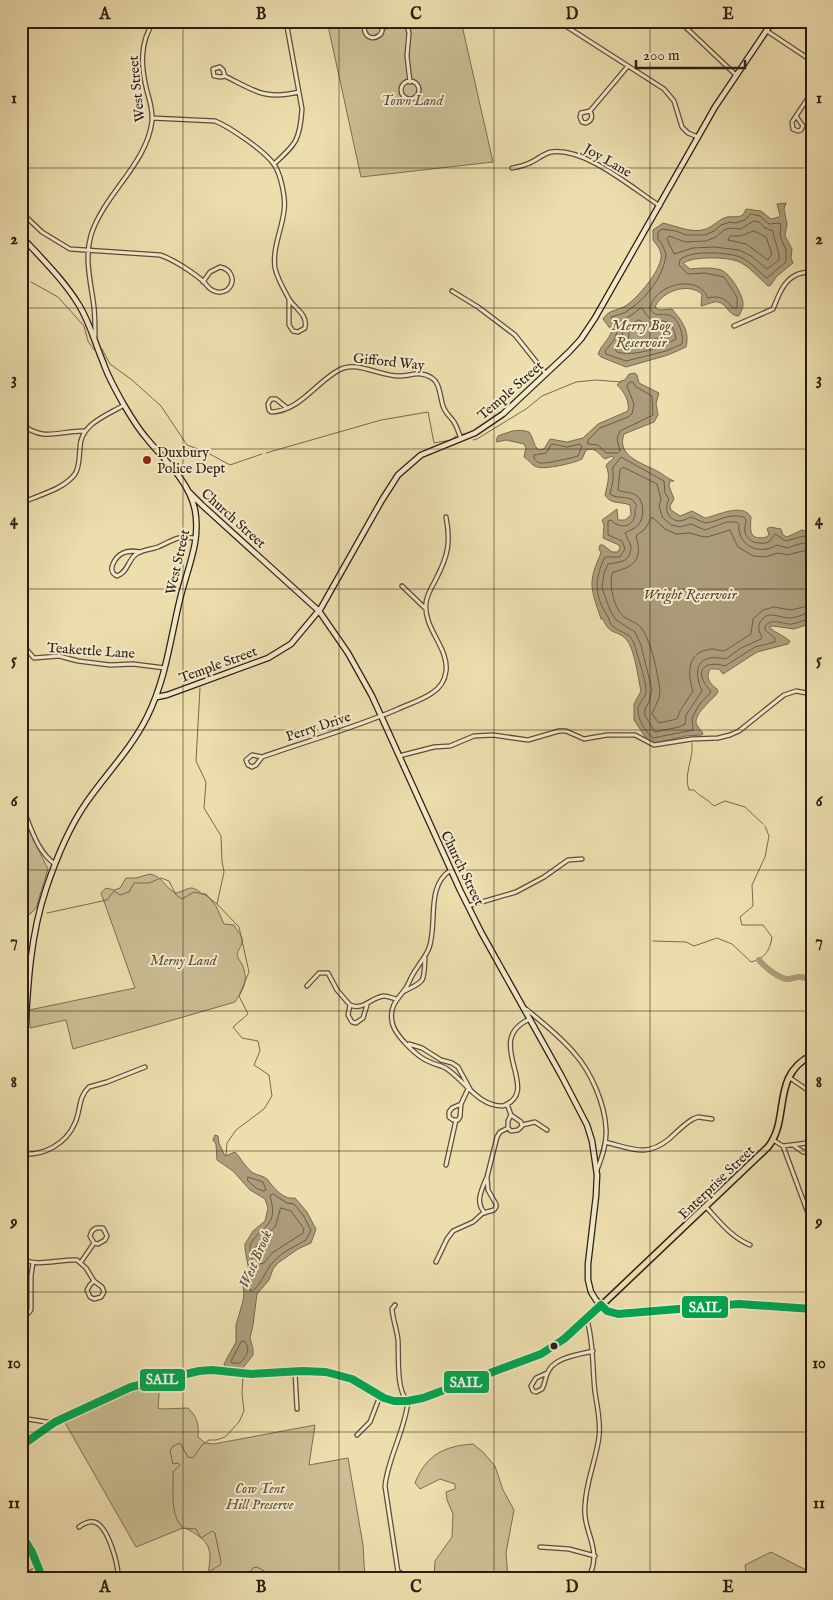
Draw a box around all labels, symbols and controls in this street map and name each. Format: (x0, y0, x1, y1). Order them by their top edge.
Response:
text: A (99, 5, 112, 25)
text: B (256, 5, 267, 25)
text: C (410, 5, 422, 25)
text: D (566, 5, 579, 25)
text: E (722, 5, 734, 25)
scale bar (636, 38, 744, 70)
text: 200 m (643, 46, 680, 65)
street label: West Street (125, 55, 149, 123)
text: 1 (11, 89, 17, 109)
text: 1 (816, 89, 822, 109)
park label: Town Land (381, 92, 444, 110)
street label: Joy Lane (578, 139, 635, 182)
text: 2 (10, 230, 18, 250)
text: 2 (815, 230, 823, 250)
water label: Merry Bog Reservoir (611, 316, 672, 352)
street label: Gifford Way (352, 349, 426, 375)
street label: Temple Street (474, 357, 548, 424)
text: 3 (11, 370, 17, 390)
text: 3 (816, 370, 822, 390)
place label: Duxbury Police Dept (157, 444, 226, 478)
marker: Duxbury Police Dept (141, 454, 153, 466)
street label: Church Street (197, 485, 270, 553)
text: 4 (10, 511, 19, 531)
text: 4 (815, 511, 824, 531)
street label: West Street (162, 528, 194, 597)
water label: Wright Reservoir (643, 585, 738, 605)
street label: Teakettle Lane (46, 639, 136, 663)
street label: Temple Street (177, 642, 260, 687)
text: 5 (11, 651, 17, 671)
text: 5 (816, 651, 822, 671)
street label: Perry Drive (284, 708, 354, 746)
text: 6 (11, 792, 19, 812)
text: 6 (816, 792, 824, 812)
street label: Church Street (436, 828, 488, 909)
text: 7 (10, 932, 18, 952)
text: 7 (815, 932, 823, 952)
park label: Merny Land (150, 952, 218, 970)
text: 8 (11, 1073, 17, 1093)
text: 8 (816, 1073, 822, 1093)
street label: Enterprise Street (675, 1142, 759, 1224)
text: 9 (10, 1213, 18, 1233)
text: 9 (815, 1213, 823, 1233)
water label: West Brook (235, 1227, 276, 1291)
line badge: SAIL (681, 1295, 729, 1319)
text: SAIL (689, 1299, 722, 1317)
unlabelled marker (549, 1341, 559, 1351)
text: 10 (7, 1354, 21, 1374)
text: 10 (812, 1354, 826, 1374)
line badge: SAIL (139, 1368, 186, 1392)
line badge: SAIL (443, 1370, 490, 1394)
text: SAIL (146, 1371, 179, 1389)
text: SAIL (450, 1374, 483, 1392)
park label: Cow Tent Hill Preserve (225, 1480, 294, 1514)
text: 11 (8, 1494, 20, 1514)
text: 11 (813, 1494, 825, 1514)
text: A (99, 1578, 112, 1598)
text: B (256, 1578, 267, 1598)
text: C (410, 1578, 422, 1598)
text: D (566, 1578, 579, 1598)
text: E (722, 1578, 734, 1598)

